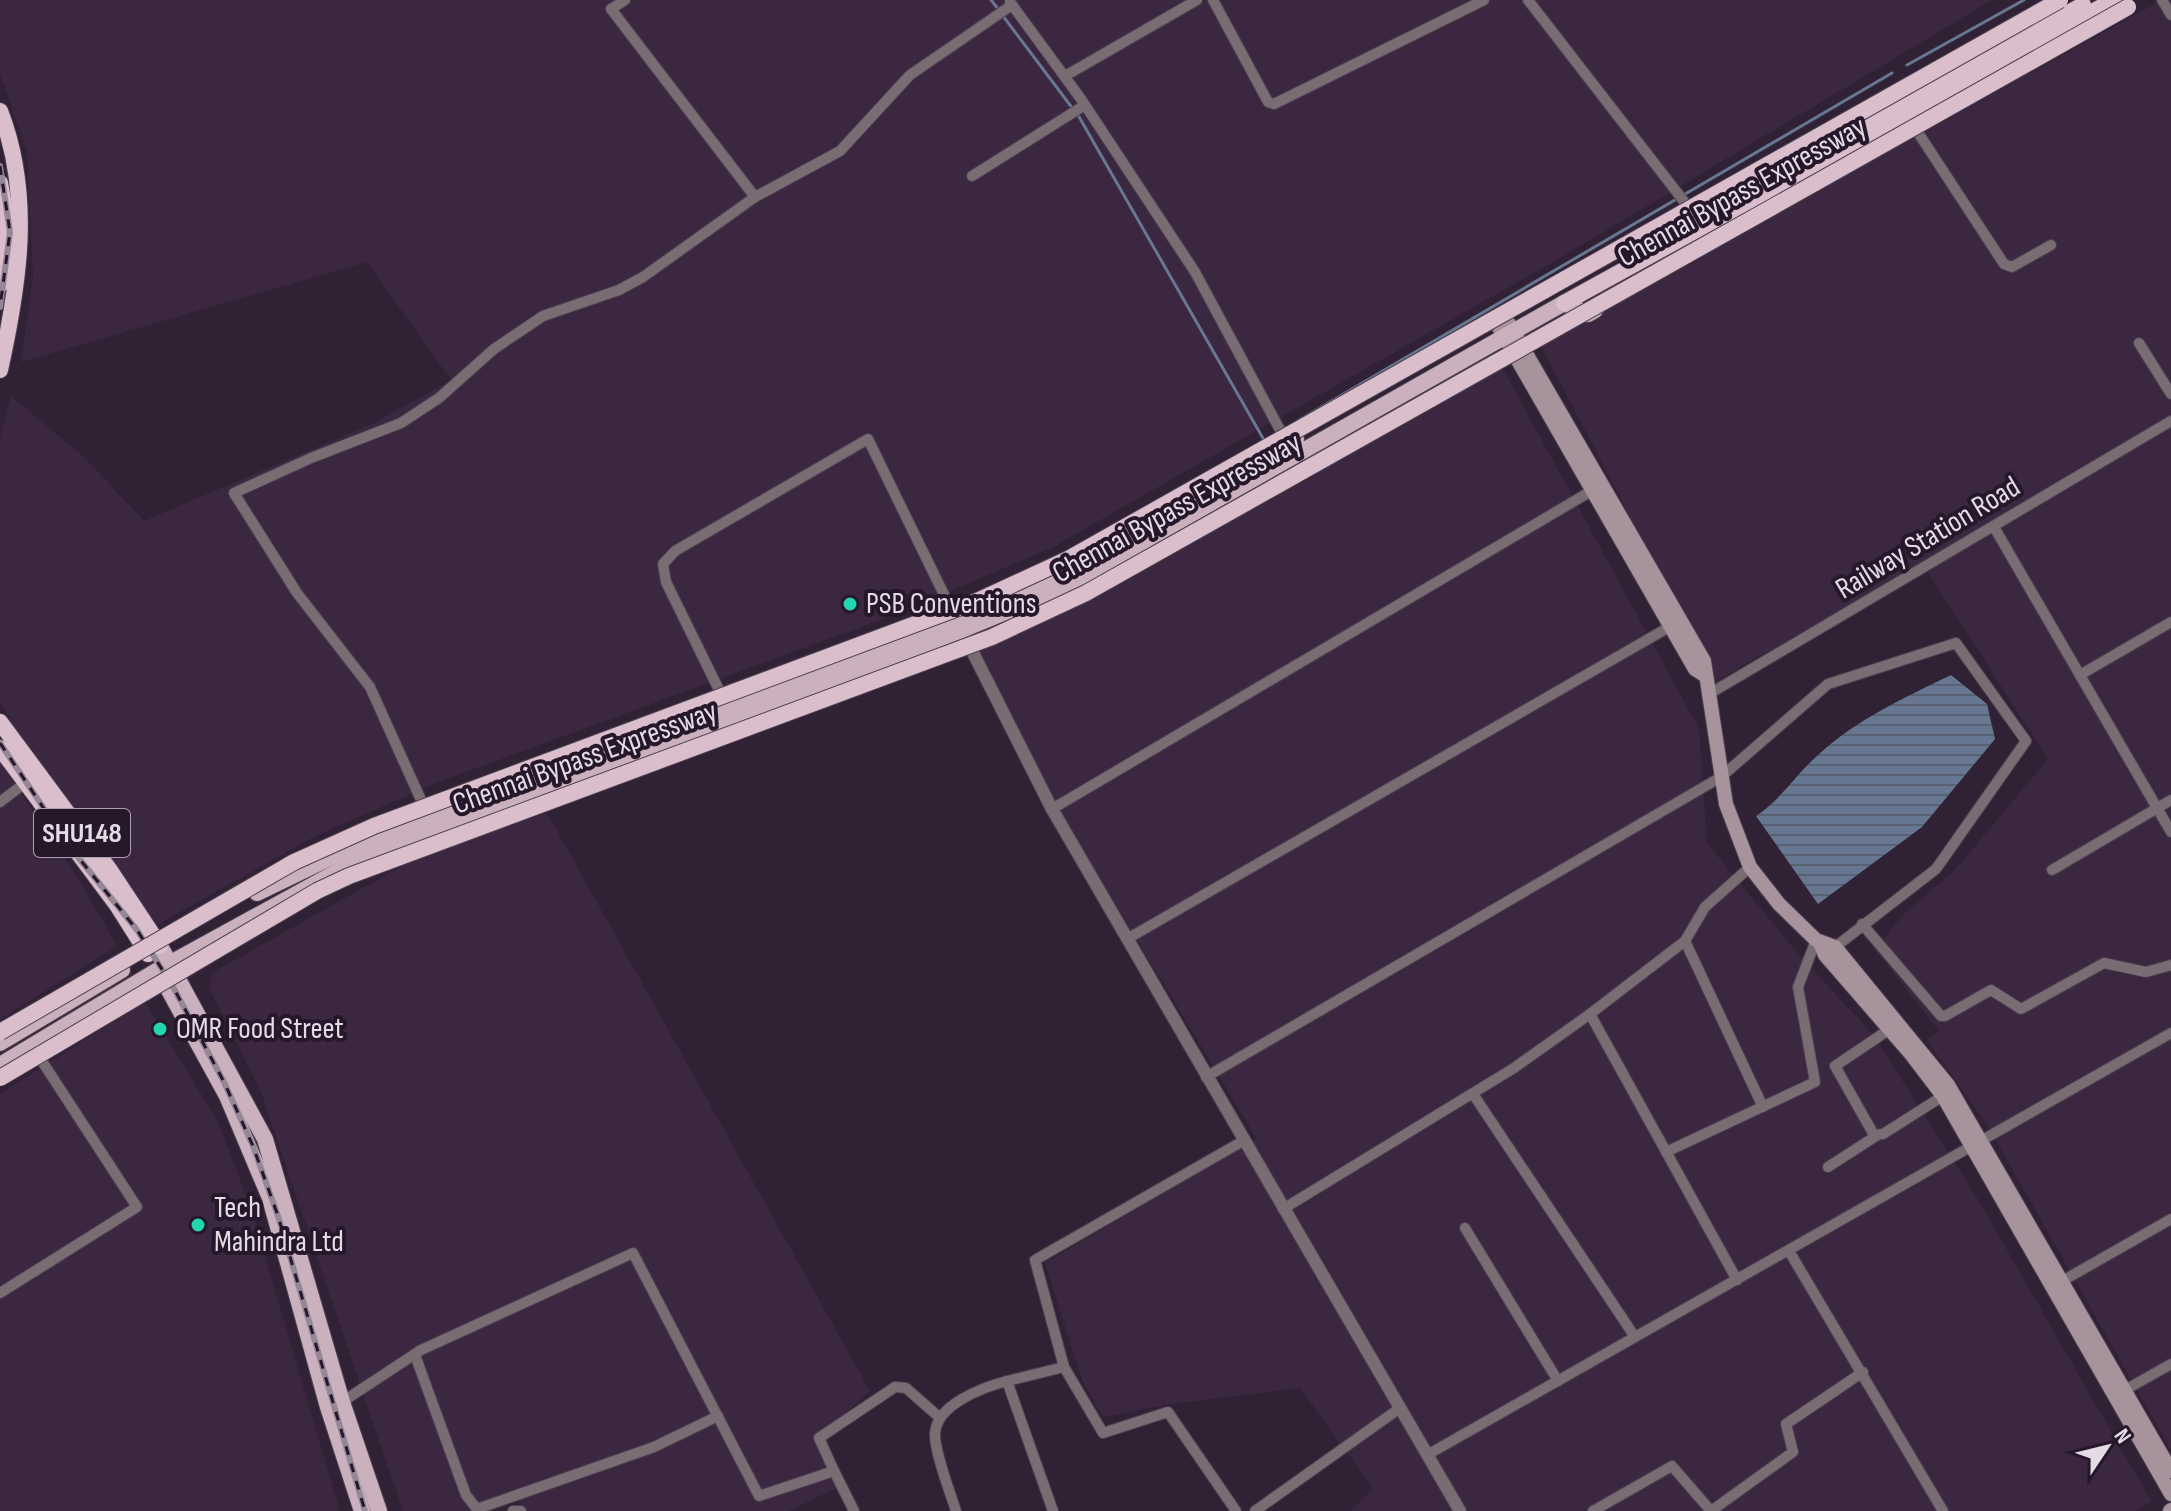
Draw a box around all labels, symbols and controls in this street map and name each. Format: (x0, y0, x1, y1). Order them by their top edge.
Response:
street label: Chennai Bypass Expressway (1611, 109, 1873, 275)
street label: Chennai Bypass Expressway (1046, 425, 1308, 591)
street label: Railway Station Road (1829, 469, 2027, 607)
place label: PSB Conventions (866, 586, 1036, 622)
marker: PSB Conventions (841, 595, 859, 613)
street label: Chennai Bypass Expressway (448, 693, 722, 823)
road number: SHU148 (34, 809, 130, 857)
place label: OMR Food Street (176, 1011, 344, 1047)
marker: OMR Food Street (151, 1020, 169, 1038)
place label: Tech Mahindra Ltd (214, 1190, 344, 1260)
marker: Tech Mahindra Ltd (189, 1216, 207, 1234)
north arrow (2067, 1407, 2147, 1487)
text: N (2108, 1424, 2137, 1449)

